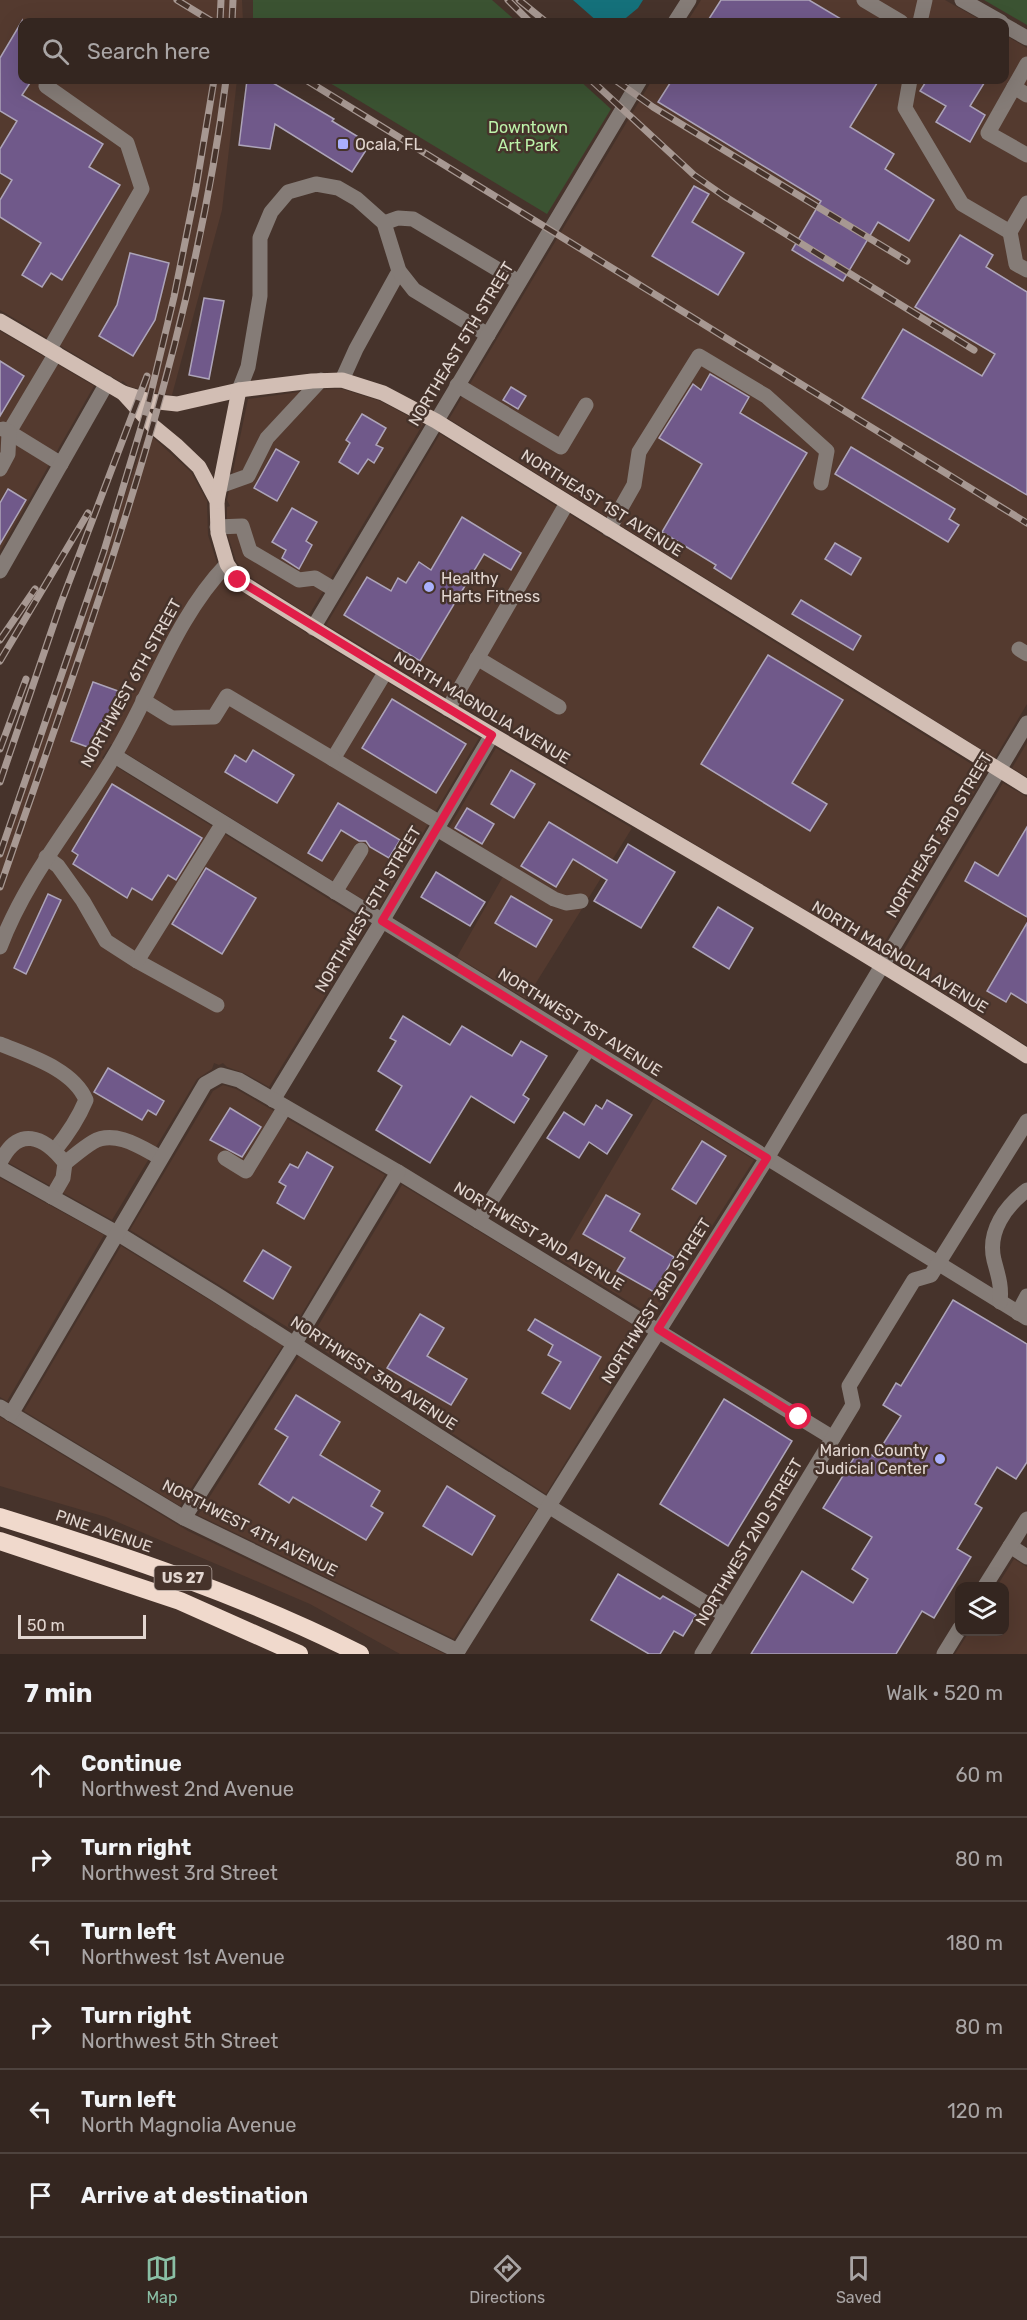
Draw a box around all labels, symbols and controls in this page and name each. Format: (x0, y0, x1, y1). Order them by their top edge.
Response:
search box (18, 18, 1009, 84)
icon: search (39, 35, 72, 68)
text: Search here (87, 38, 210, 65)
park label: Downtown Art Park (488, 118, 568, 155)
place label: Ocala, FL (355, 135, 422, 154)
marker: Ocala, FL (336, 137, 350, 151)
street label: NORTHEAST 5TH STREET (404, 258, 518, 430)
street label: NORTHEAST 1ST AVENUE (518, 445, 686, 561)
route end (224, 566, 250, 592)
place label: Healthy Harts Fitness (441, 569, 540, 606)
marker: Healthy Harts Fitness (422, 580, 436, 594)
street label: NORTHWEST 6TH STREET (77, 595, 185, 771)
street label: NORTH MAGNOLIA AVENUE (390, 648, 574, 768)
street label: NORTHEAST 3RD STREET (882, 749, 996, 921)
street label: NORTHWEST 5TH STREET (311, 822, 425, 996)
street label: NORTH MAGNOLIA AVENUE (808, 897, 992, 1017)
street label: NORTHWEST 1ST AVENUE (495, 964, 665, 1080)
street label: NORTHWEST 2ND AVENUE (450, 1178, 628, 1294)
street label: NORTHWEST 3RD STREET (597, 1215, 715, 1387)
street label: NORTHWEST 3RD AVENUE (287, 1312, 461, 1434)
route start (785, 1403, 811, 1429)
place label: Marion County Judicial Center (815, 1441, 928, 1478)
marker: Marion County Judicial Center (933, 1452, 947, 1466)
street label: NORTHWEST 2ND STREET (691, 1455, 807, 1629)
street label: NORTHWEST 4TH AVENUE (159, 1475, 341, 1581)
street label: PINE AVENUE (53, 1506, 155, 1556)
road number: US 27 (154, 1566, 212, 1590)
map controls (955, 1582, 1009, 1636)
button: layers (955, 1582, 1009, 1636)
scale bar (18, 1612, 146, 1640)
text: 50 m (27, 1616, 65, 1635)
text: 7 min (24, 1678, 92, 1709)
text: Walk · 520 m (886, 1681, 1003, 1705)
text: Continue (81, 1750, 182, 1777)
icon: ahead (24, 1759, 57, 1792)
text: 60 m (956, 1763, 1003, 1787)
text: Northwest 2nd Avenue (81, 1777, 294, 1801)
text: Turn right (81, 1834, 191, 1861)
icon: right (24, 1843, 57, 1876)
text: 80 m (955, 1847, 1003, 1871)
text: Northwest 3rd Street (81, 1861, 278, 1885)
text: Turn left (81, 1918, 176, 1945)
icon: left (24, 1927, 57, 1960)
text: 180 m (946, 1931, 1003, 1955)
text: Northwest 1st Avenue (81, 1945, 285, 1969)
text: Turn right (81, 2002, 191, 2029)
icon: right (24, 2011, 57, 2044)
text: 80 m (955, 2015, 1003, 2039)
text: Northwest 5th Street (81, 2029, 278, 2053)
text: Turn left (81, 2086, 176, 2113)
icon: left (24, 2095, 57, 2128)
text: 120 m (947, 2099, 1003, 2123)
text: North Magnolia Avenue (81, 2113, 297, 2137)
icon: arrive (24, 2179, 57, 2212)
text: Arrive at destination (81, 2182, 308, 2209)
tab: Map (145, 2252, 178, 2307)
tab: Directions (469, 2252, 545, 2307)
tab: Saved (836, 2252, 882, 2307)

